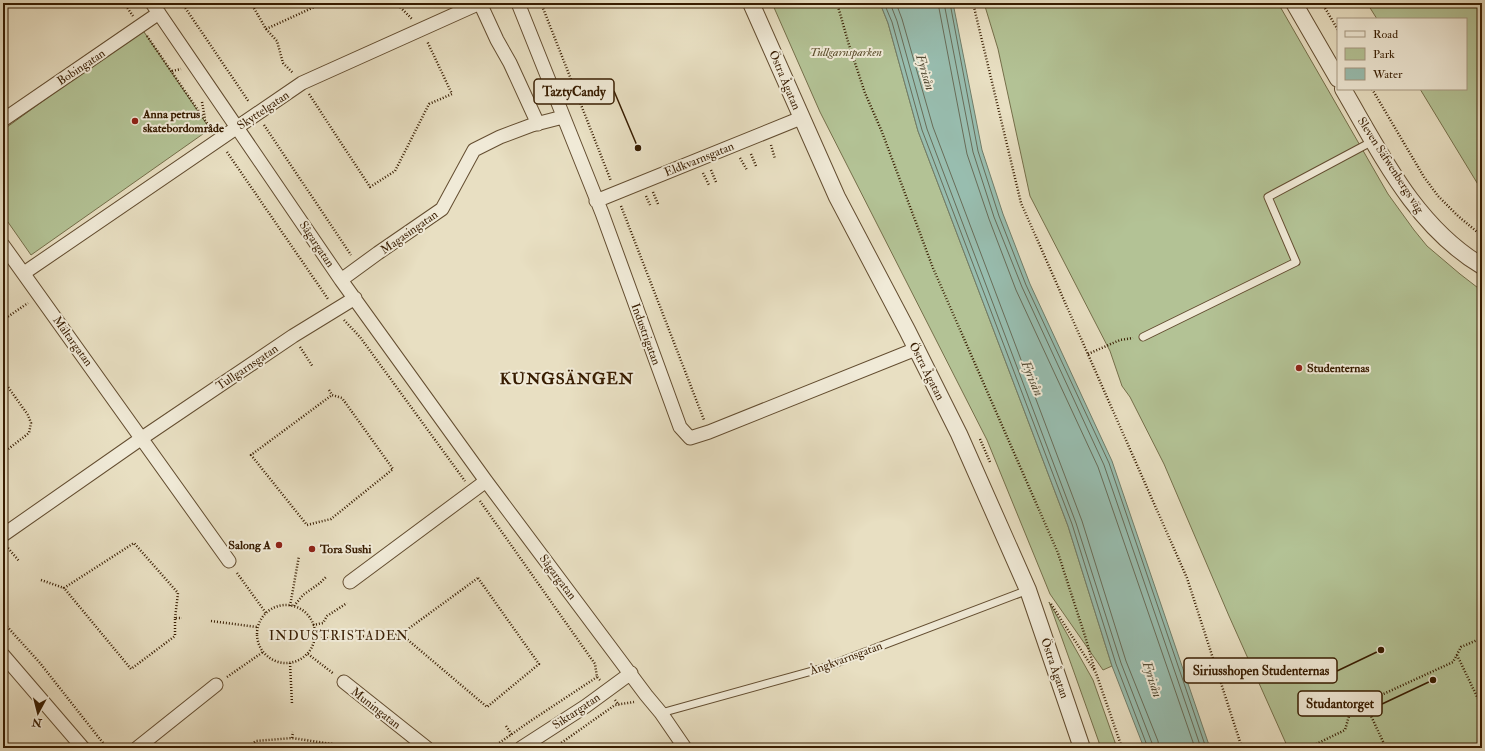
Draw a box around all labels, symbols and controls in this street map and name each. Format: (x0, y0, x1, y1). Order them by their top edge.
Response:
legend (1337, 18, 1467, 90)
text: Road (1373, 27, 1398, 42)
park label: Tullgarnsparken (810, 45, 882, 60)
street label: Bobingatan (54, 46, 108, 89)
text: Park (1373, 47, 1395, 62)
street label: Östra Ågatan (765, 48, 804, 112)
water label: Fyrisån (912, 51, 938, 92)
text: Water (1372, 67, 1403, 82)
callout: TaztyCandy (534, 79, 614, 104)
text: TaztyCandy (541, 84, 607, 101)
street label: Skyttelgatan (234, 88, 292, 133)
place label: Anna petrus skatebordområde (142, 107, 225, 136)
street label: Sleven Säfwenbergs väg (1354, 115, 1428, 217)
marker: Anna petrus skatebordområde (130, 116, 140, 126)
street label: Eldkvarnsgatan (662, 139, 736, 180)
street label: Magasingatan (378, 207, 441, 258)
street label: Sågargatan (296, 218, 338, 270)
street label: Industrigatan (627, 301, 664, 367)
street label: Mältargatan (49, 313, 96, 369)
street label: Östra Ågatan (906, 340, 948, 403)
street label: Tullgarnsgatan (213, 341, 281, 394)
water label: Fyrisån (1017, 357, 1047, 399)
place label: Studenternas (1307, 361, 1369, 376)
marker: Studenternas (1294, 363, 1304, 373)
district label: KUNGSÄNGEN (500, 369, 634, 389)
place label: Salong A (228, 538, 271, 553)
marker: Salong A (274, 540, 284, 550)
place label: Tora Sushi (319, 542, 372, 557)
marker: Tora Sushi (307, 544, 317, 554)
street label: Sågargatan (536, 552, 579, 603)
district label: INDUSTRISTADEN (269, 628, 409, 644)
street label: Östra Ågatan (1037, 636, 1072, 700)
street label: Ångkvarnsgatan (807, 638, 885, 679)
water label: Fyrisån (1138, 658, 1165, 699)
callout: Siriusshopen Studenternas (1184, 658, 1337, 683)
text: Siriusshopen Studenternas (1193, 663, 1330, 680)
street label: Muningatan (348, 684, 404, 732)
street label: Siktargatan (549, 690, 603, 733)
callout: Studantorget (1298, 691, 1382, 716)
north arrow (18, 693, 58, 733)
text: Studantorget (1306, 696, 1375, 713)
text: N (30, 715, 44, 730)

